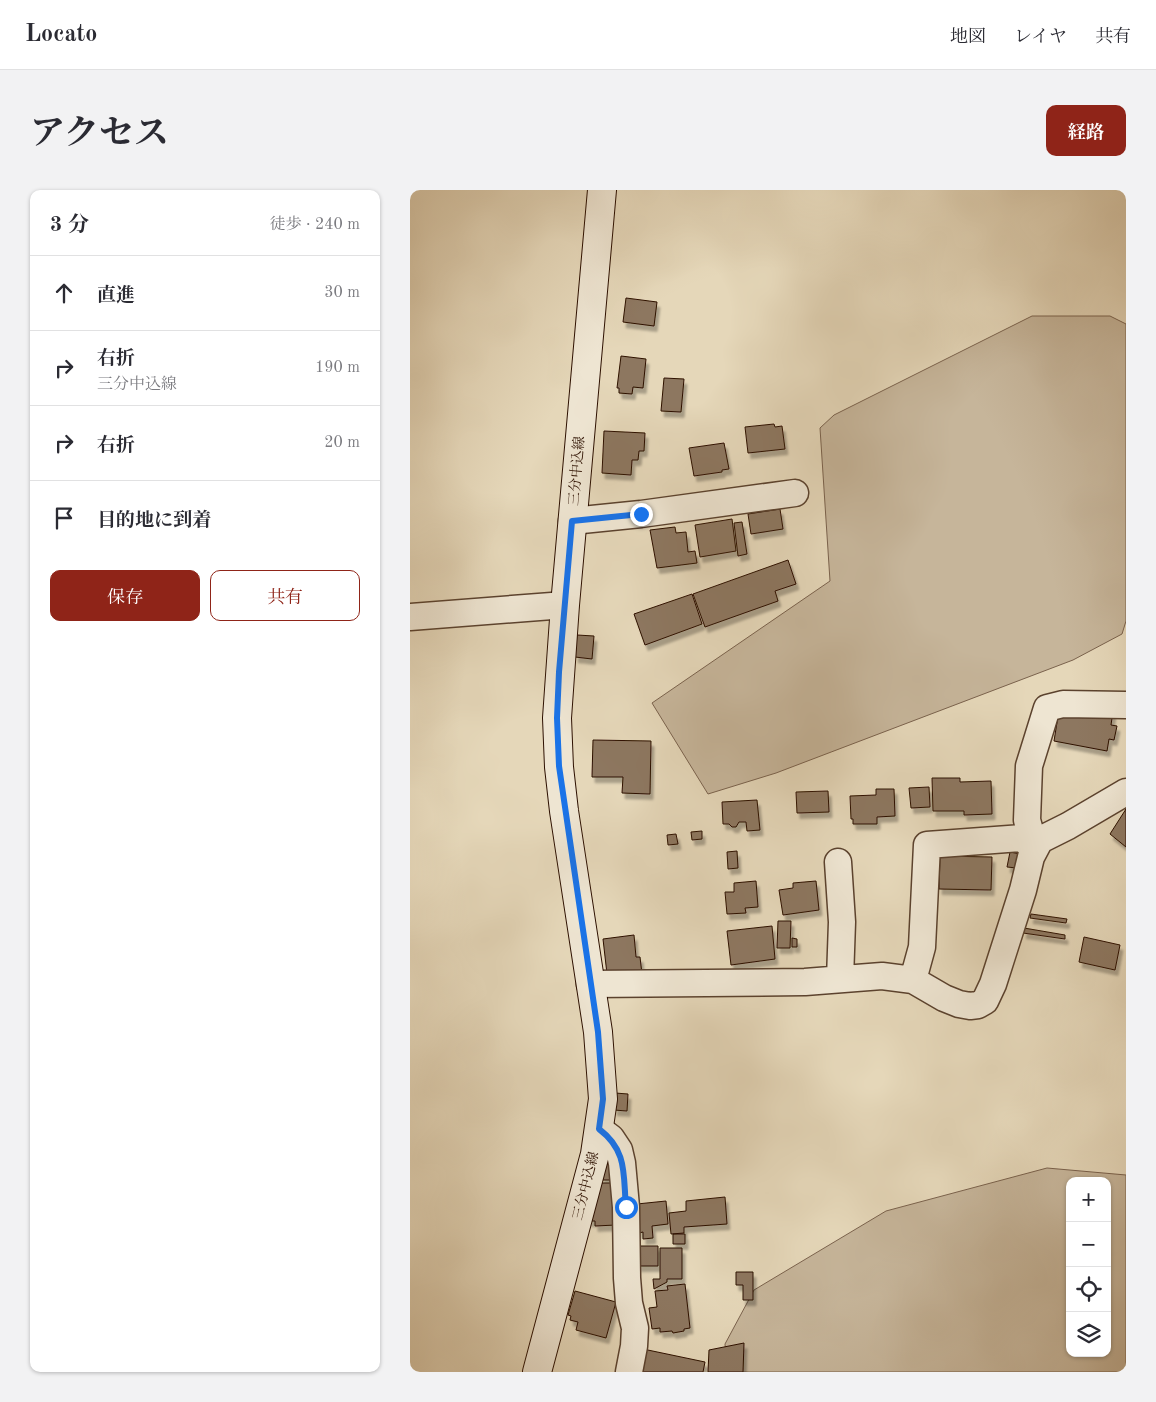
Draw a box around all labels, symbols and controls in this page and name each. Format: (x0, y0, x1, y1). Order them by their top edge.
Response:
text: Locato (25, 23, 97, 47)
text: 地図 (950, 28, 986, 46)
text: レイヤ (1014, 28, 1067, 46)
text: 共有 (1095, 28, 1131, 46)
button: 経路 (1046, 105, 1126, 156)
text: アクセス (30, 117, 169, 152)
text: 3 分 (50, 215, 89, 236)
text: 徒歩 · 240 m (270, 217, 360, 233)
icon: ahead (50, 279, 78, 307)
text: 30 m (324, 285, 360, 301)
text: 直進 (97, 287, 135, 306)
text: 右折 (97, 350, 135, 369)
icon: right (50, 354, 78, 382)
text: 190 m (315, 360, 360, 376)
text: 三分中込線 (97, 377, 177, 393)
icon: right (50, 429, 78, 457)
text: 20 m (324, 435, 360, 451)
street label: 三分中込線 (566, 435, 587, 506)
text: 右折 (97, 437, 135, 456)
route end (630, 503, 653, 526)
icon: arrive (50, 504, 78, 532)
text: 目的地に到着 (97, 512, 211, 531)
button: 保存 (50, 570, 200, 621)
button: 共有 (210, 570, 360, 621)
street label: 三分中込線 (570, 1150, 601, 1222)
map controls (1066, 1177, 1111, 1357)
button: + (1066, 1177, 1111, 1222)
route start (615, 1196, 638, 1219)
button: − (1066, 1222, 1111, 1267)
button: locate (1066, 1267, 1111, 1312)
button: layers (1066, 1312, 1111, 1357)

